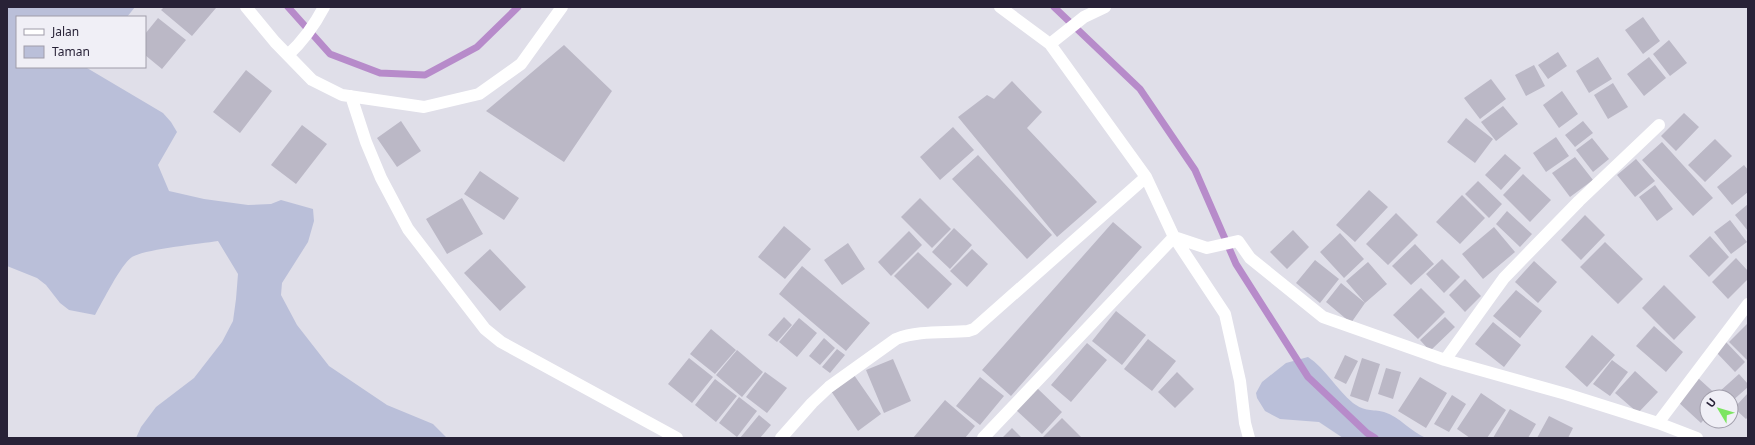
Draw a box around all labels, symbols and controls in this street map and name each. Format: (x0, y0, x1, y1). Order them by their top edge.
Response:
legend (16, 16, 146, 68)
text: Jalan (51, 23, 79, 40)
text: Taman (52, 43, 90, 60)
north arrow (1699, 389, 1739, 429)
text: U (1702, 395, 1719, 410)

